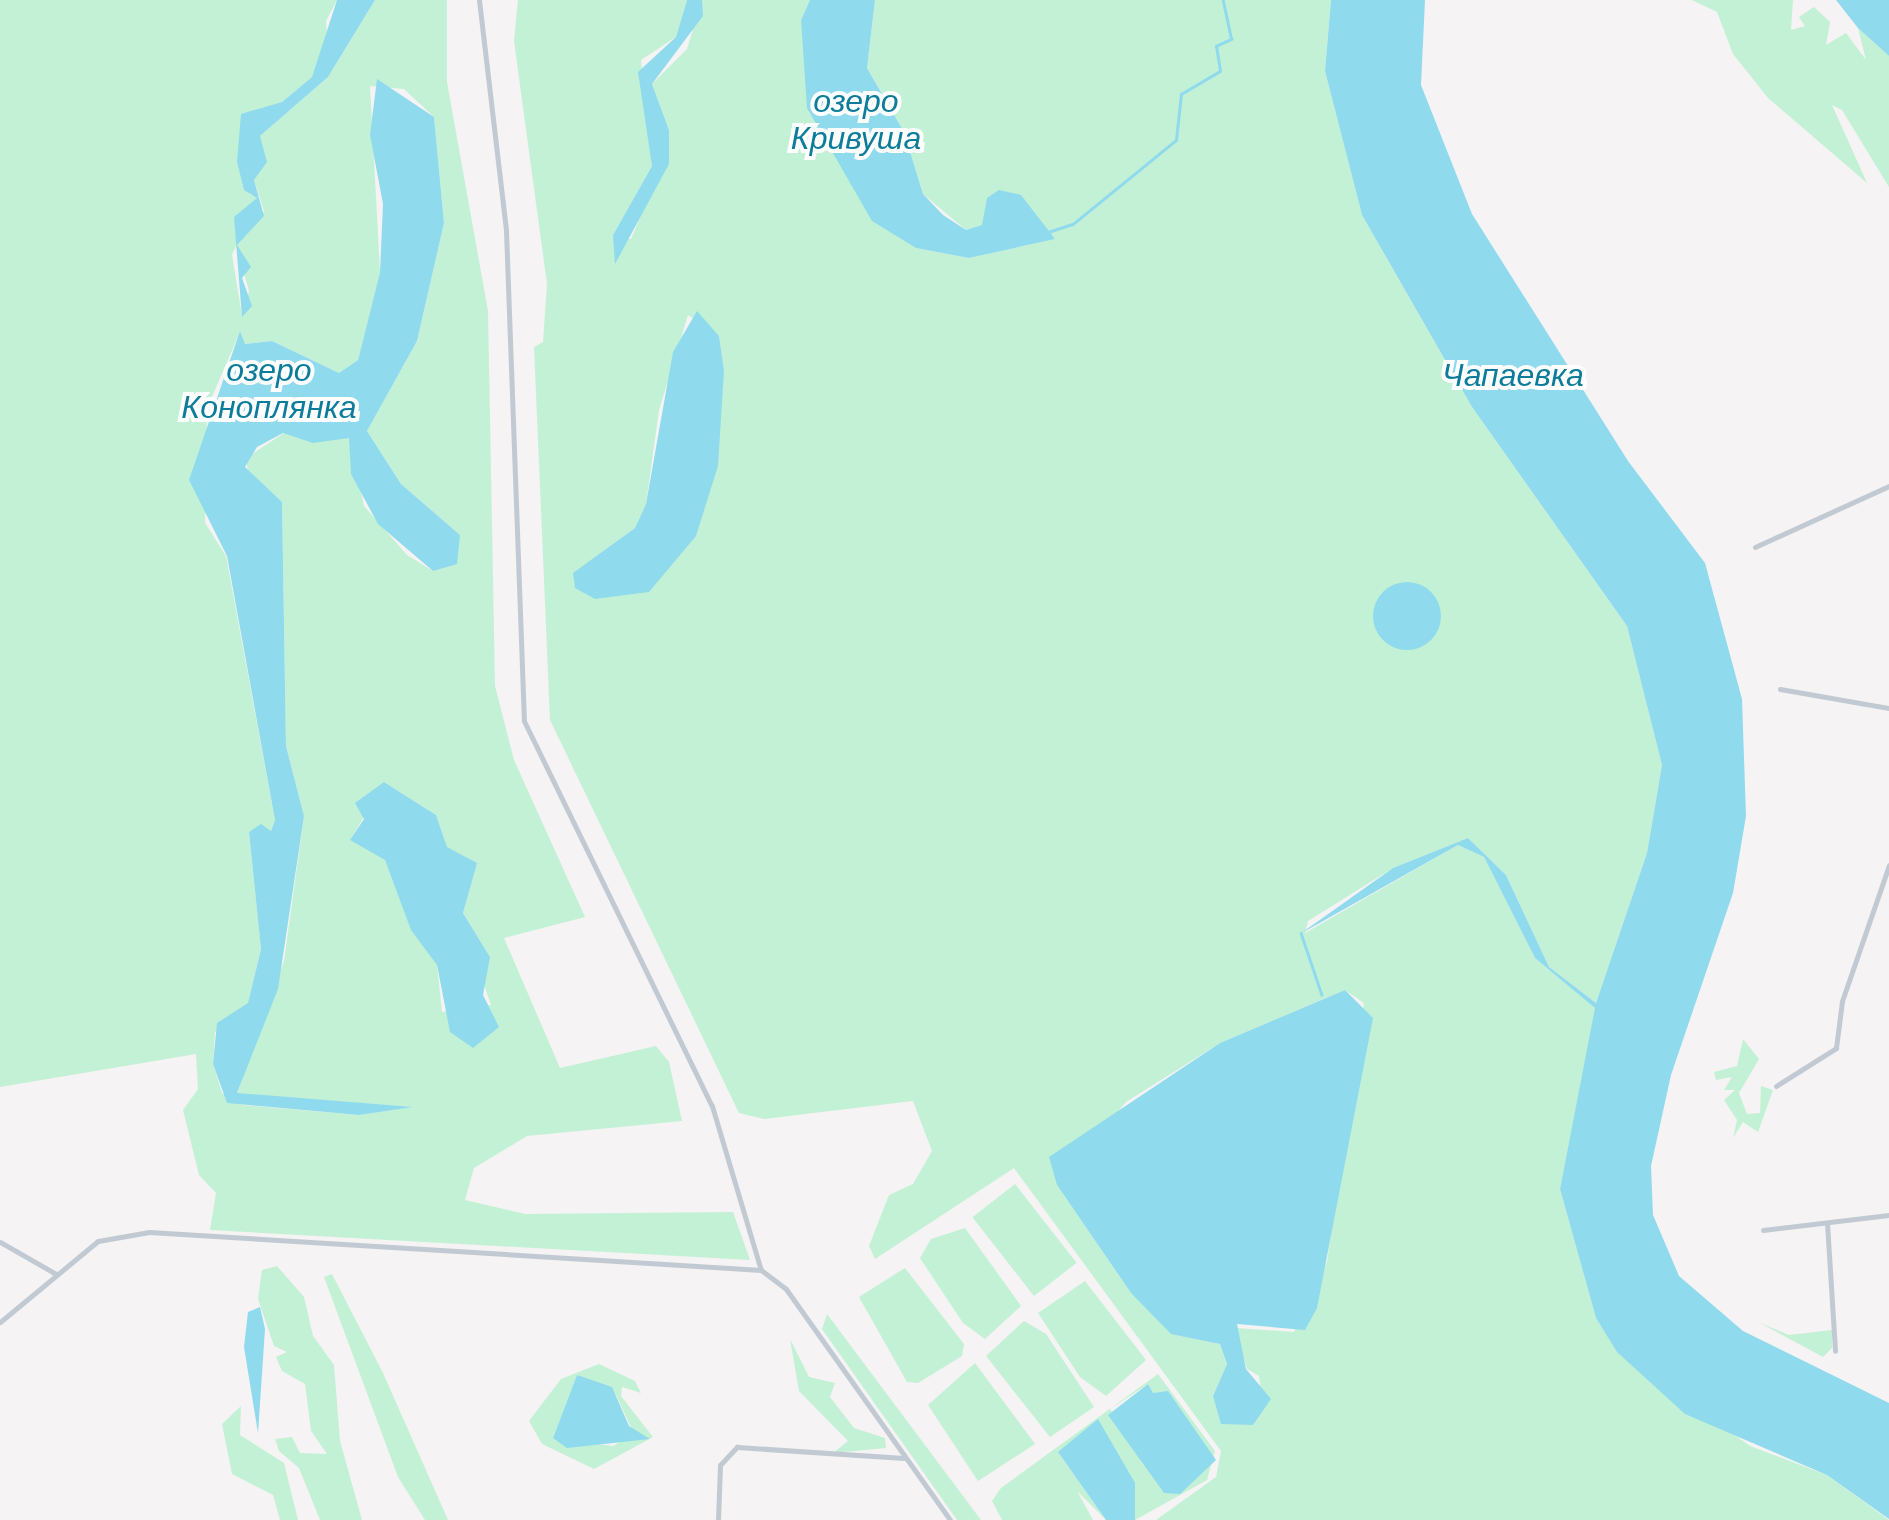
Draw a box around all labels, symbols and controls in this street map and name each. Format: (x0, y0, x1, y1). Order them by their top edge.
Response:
water label: озеро Кривуша (791, 83, 921, 158)
water label: озеро Коноплянка (181, 352, 357, 427)
water label: Чапаевка (1442, 356, 1584, 394)

